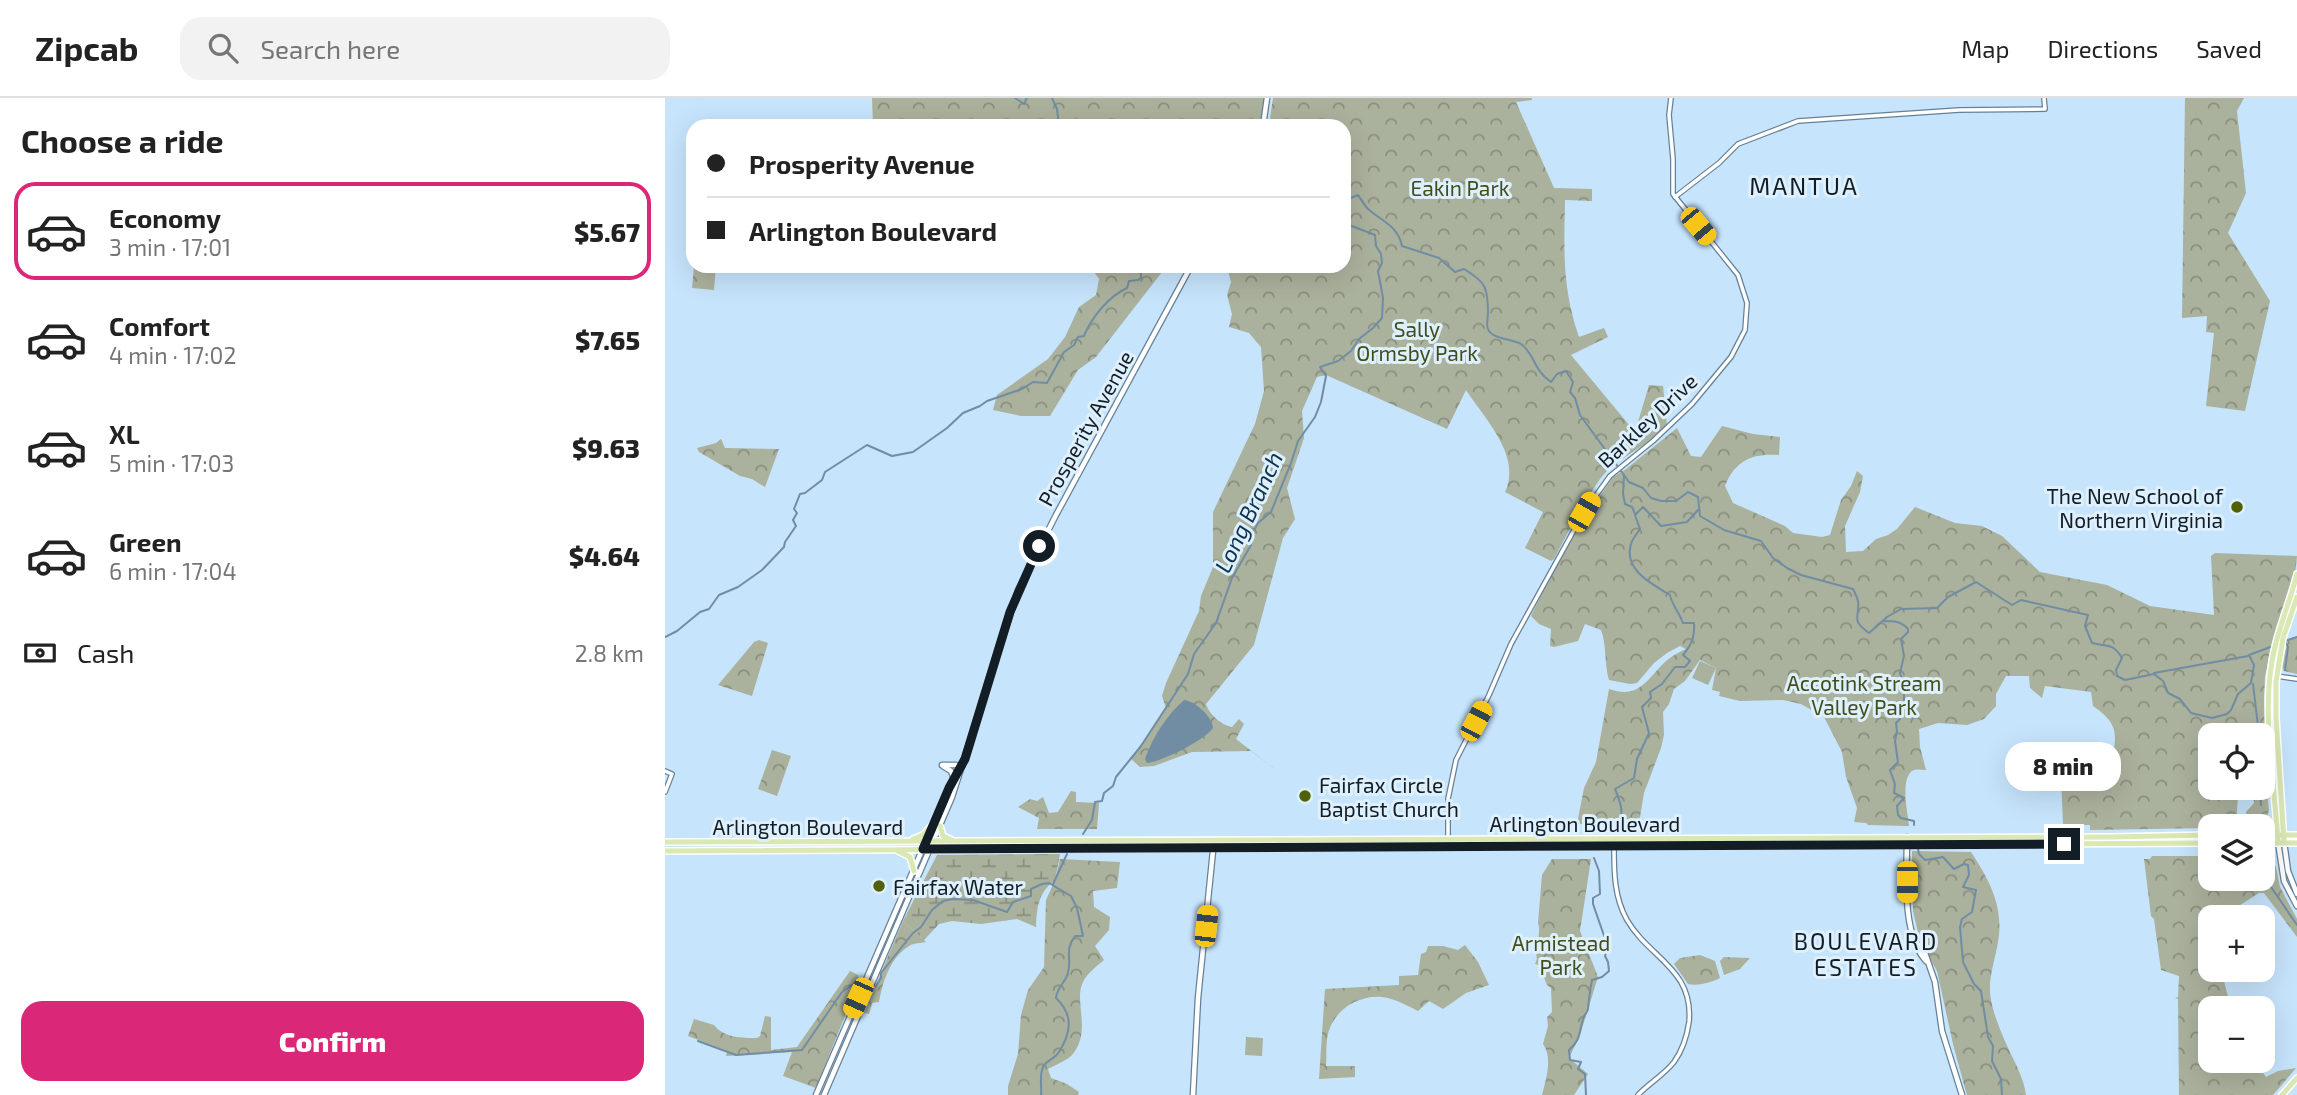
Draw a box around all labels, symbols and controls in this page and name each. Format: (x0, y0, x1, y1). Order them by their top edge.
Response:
search box (180, 17, 670, 80)
text: Zipcab (35, 28, 138, 68)
icon: search (204, 29, 242, 67)
text: Search here (260, 33, 400, 64)
text: Map (1961, 34, 2009, 63)
text: Directions (2047, 34, 2158, 63)
text: Saved (2196, 34, 2262, 63)
text: Choose a ride (21, 121, 224, 159)
text: Prosperity Avenue (749, 148, 975, 179)
district label: MANTUA (1749, 171, 1859, 200)
park label: Eakin Park (1410, 175, 1510, 200)
icon: car (25, 200, 88, 263)
text: Economy (109, 202, 221, 233)
car (1677, 203, 1720, 249)
text: Arlington Boulevard (749, 215, 997, 246)
text: $5.67 (574, 216, 640, 247)
text: 3 min · 17:01 (109, 233, 231, 261)
icon: car (25, 308, 88, 371)
text: Comfort (109, 310, 210, 341)
park label: Sally Ormsby Park (1356, 316, 1478, 365)
text: $7.65 (575, 324, 640, 355)
text: 4 min · 17:02 (109, 341, 236, 369)
street label: Prosperity Avenue (1032, 346, 1138, 510)
street label: Barkley Drive (1592, 368, 1702, 472)
icon: car (25, 416, 88, 479)
text: XL (109, 418, 140, 449)
text: $9.63 (572, 432, 640, 463)
water label: Long Branch (1208, 447, 1288, 577)
text: 5 min · 17:03 (109, 449, 234, 477)
place label: The New School of Northern Virginia (2047, 483, 2224, 532)
car (1565, 489, 1604, 535)
marker: The New School of Northern Virginia (2229, 499, 2245, 515)
icon: car (25, 524, 88, 587)
text: Green (109, 526, 182, 557)
route start (1023, 530, 1055, 562)
text: $4.64 (569, 540, 640, 571)
text: 6 min · 17:04 (109, 557, 237, 585)
icon: cash (21, 634, 59, 672)
text: Cash (77, 637, 134, 668)
text: 2.8 km (575, 639, 644, 667)
park label: Accotink Stream Valley Park (1787, 670, 1941, 719)
car (1457, 698, 1496, 744)
map controls (2198, 723, 2275, 1073)
button: locate (2198, 723, 2275, 800)
callout: 8 min (2006, 742, 2122, 792)
text: 8 min (2033, 752, 2093, 780)
place label: Fairfax Circle Baptist Church (1319, 772, 1459, 821)
marker: Fairfax Circle Baptist Church (1297, 788, 1313, 804)
street label: Arlington Boulevard (1490, 811, 1680, 836)
street label: Arlington Boulevard (713, 814, 903, 839)
button: layers (2198, 814, 2275, 891)
route end (2048, 828, 2080, 860)
car (1897, 861, 1918, 903)
place label: Fairfax Water (893, 874, 1023, 899)
marker: Fairfax Water (871, 878, 887, 894)
car (1194, 904, 1219, 948)
button: + (2198, 905, 2275, 982)
district label: BOULEVARD ESTATES (1794, 927, 1938, 981)
park label: Armistead Park (1512, 930, 1610, 979)
car (840, 975, 877, 1021)
button: − (2198, 996, 2275, 1073)
button: Confirm (21, 1001, 644, 1081)

